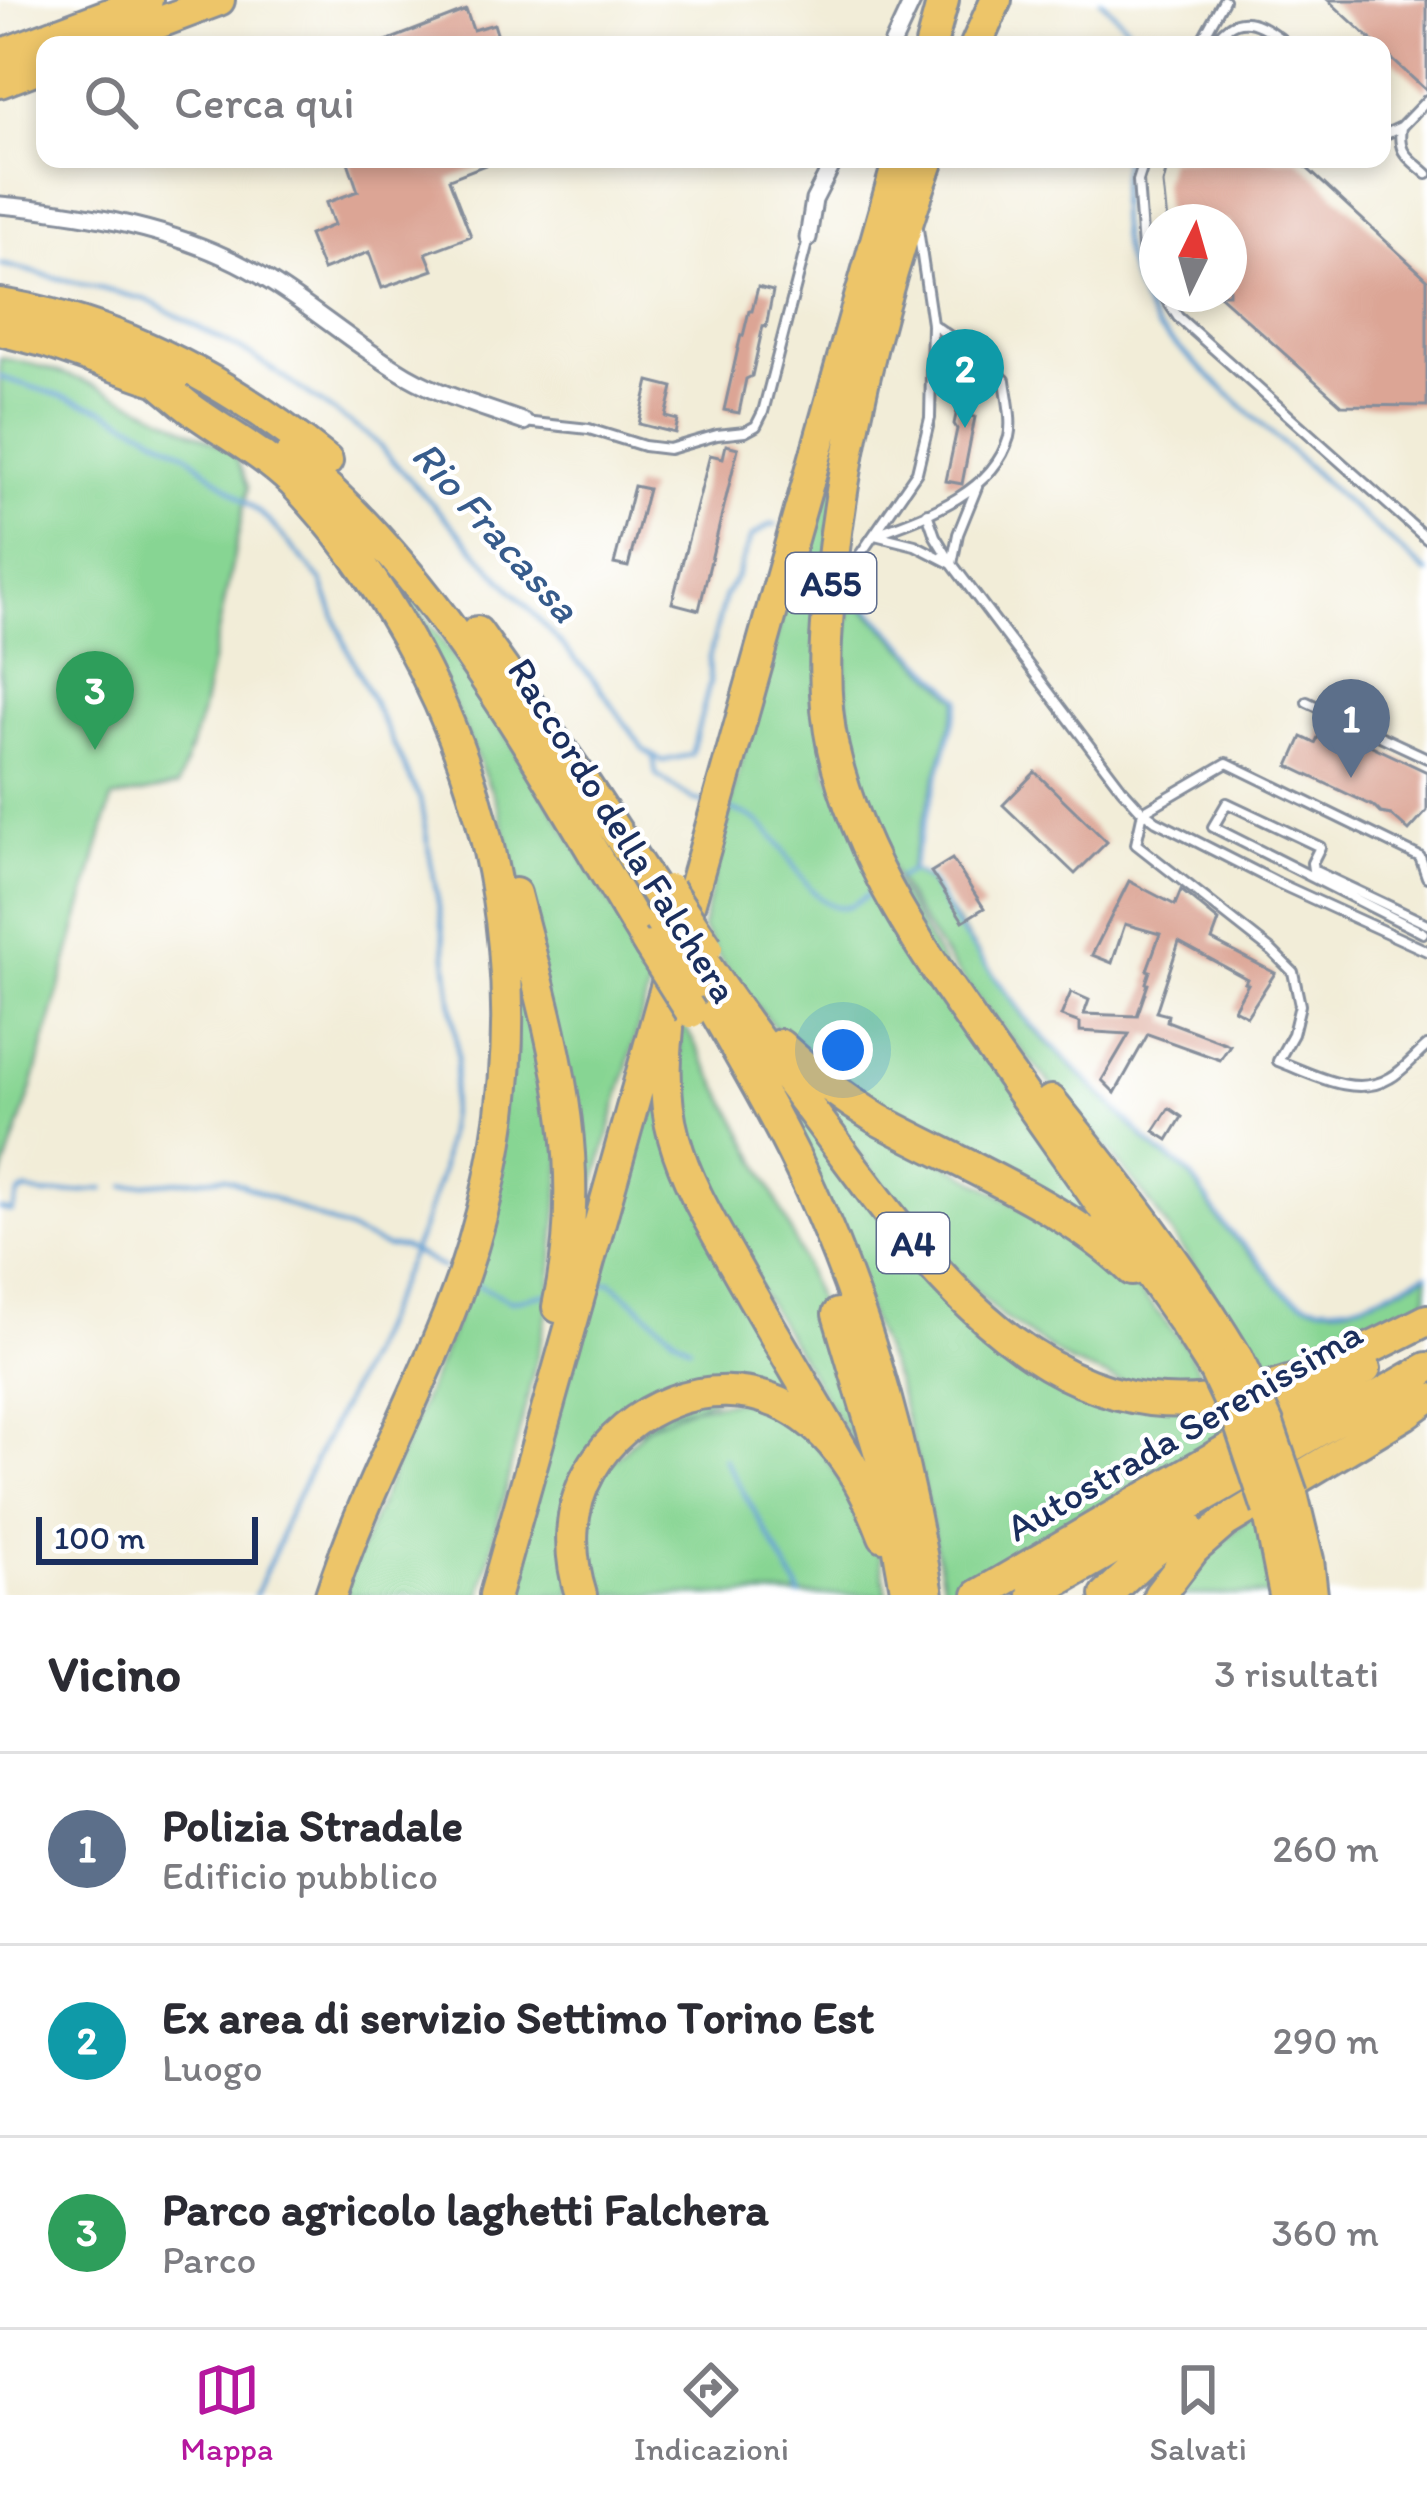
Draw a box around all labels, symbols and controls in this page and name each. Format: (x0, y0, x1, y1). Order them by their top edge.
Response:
search box (36, 36, 1391, 168)
icon: search (78, 69, 144, 135)
text: Cerca qui (174, 75, 355, 129)
north arrow (1139, 204, 1247, 312)
pin: 2 (926, 329, 1004, 428)
water label: Rio Fracassa (401, 430, 592, 633)
road number: A55 (786, 553, 876, 613)
street label: Raccordo della Falchera (498, 649, 748, 1011)
pin: 3 (56, 651, 134, 750)
pin: 1 (1312, 679, 1390, 778)
your location (813, 1020, 873, 1080)
road number: A4 (877, 1213, 949, 1273)
street label: Autostrada Serenissima (998, 1309, 1370, 1551)
scale bar (36, 1511, 258, 1564)
text: 100 m (54, 1518, 145, 1557)
text: Vicino (48, 1643, 181, 1704)
text: 3 risultati (1214, 1650, 1379, 1697)
text: Polizia Stradale (162, 1798, 463, 1852)
text: 1 (78, 1825, 96, 1872)
text: 260 m (1272, 1825, 1379, 1872)
text: Edificio pubblico (162, 1852, 438, 1899)
text: Ex area di servizio Settimo Torino Est (162, 1990, 874, 2044)
text: 2 (77, 2017, 97, 2064)
text: 290 m (1272, 2017, 1379, 2064)
text: Luogo (162, 2044, 263, 2091)
text: Parco agricolo laghetti Falchera (162, 2182, 769, 2236)
text: 3 (76, 2209, 98, 2256)
text: 360 m (1272, 2209, 1379, 2256)
text: Parco (162, 2236, 256, 2283)
tab: Mappa (180, 2357, 273, 2468)
tab: Indicazioni (634, 2357, 789, 2468)
tab: Salvati (1149, 2357, 1247, 2468)

